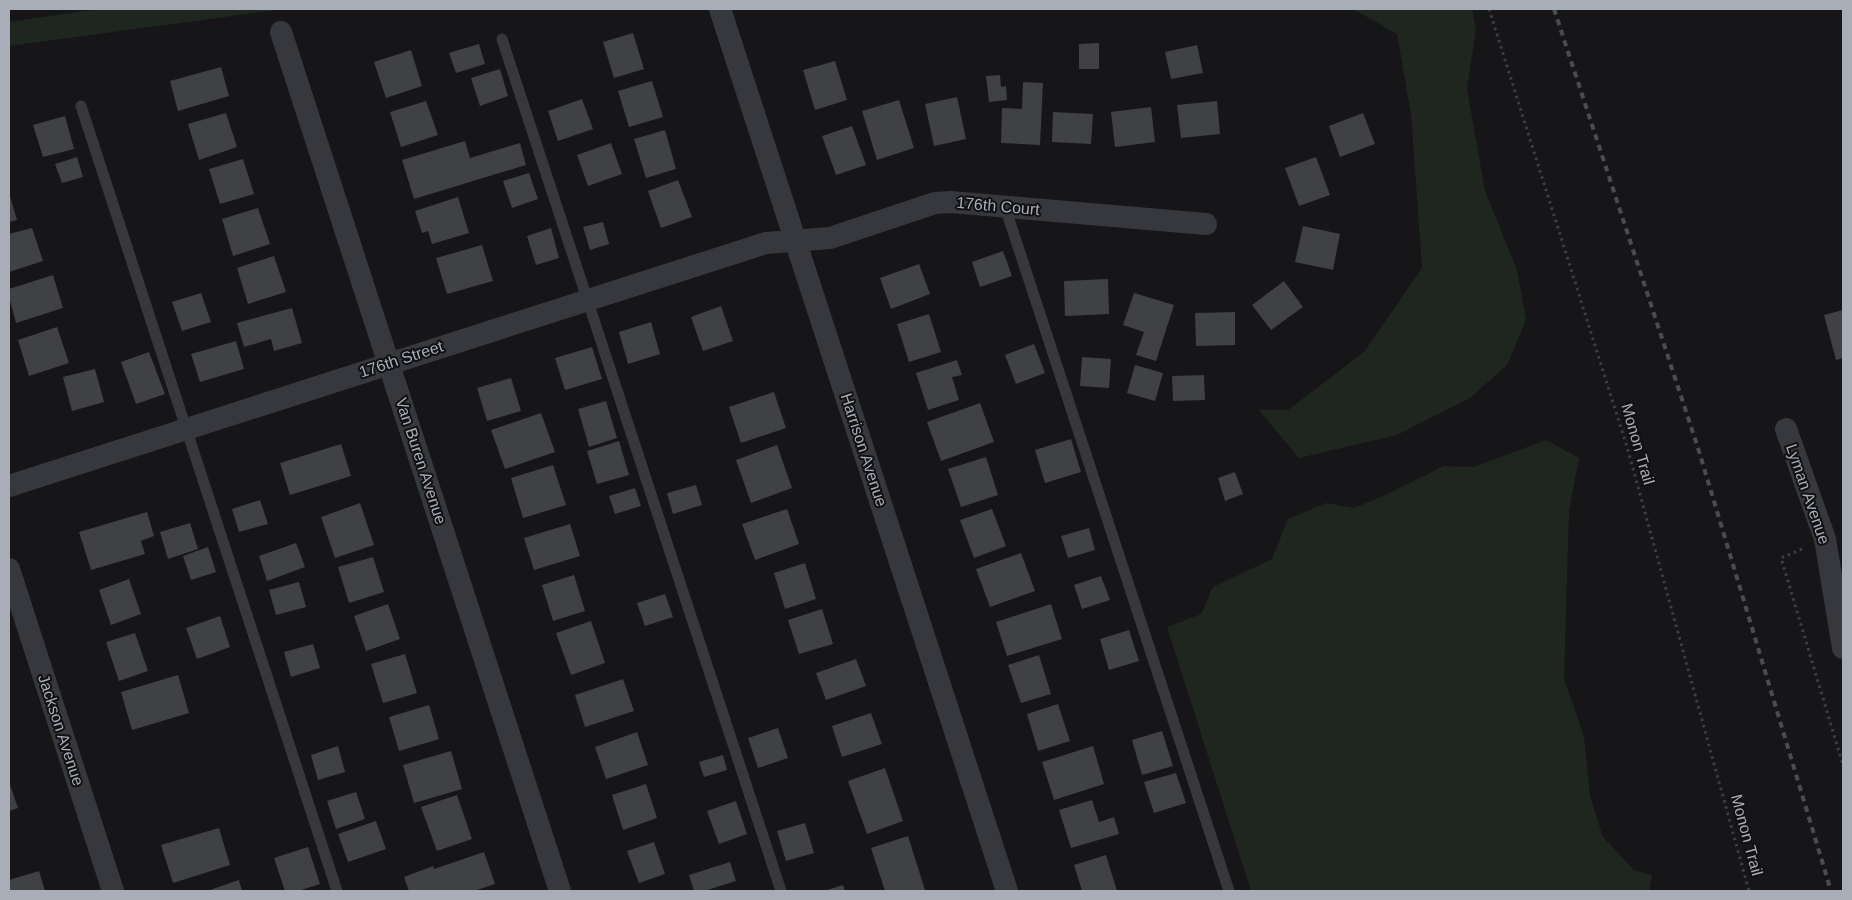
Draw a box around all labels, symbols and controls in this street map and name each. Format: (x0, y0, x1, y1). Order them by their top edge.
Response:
street label: 176th Court (956, 194, 1041, 218)
street label: 176th Street (357, 337, 446, 381)
street label: Harrison Avenue (838, 391, 890, 509)
street label: Van Buren Avenue (393, 396, 450, 526)
street label: Monon Trail (1618, 401, 1658, 487)
street label: Lyman Avenue (1783, 442, 1833, 546)
street label: Jackson Avenue (35, 672, 87, 788)
street label: Monon Trail (1728, 792, 1766, 878)

